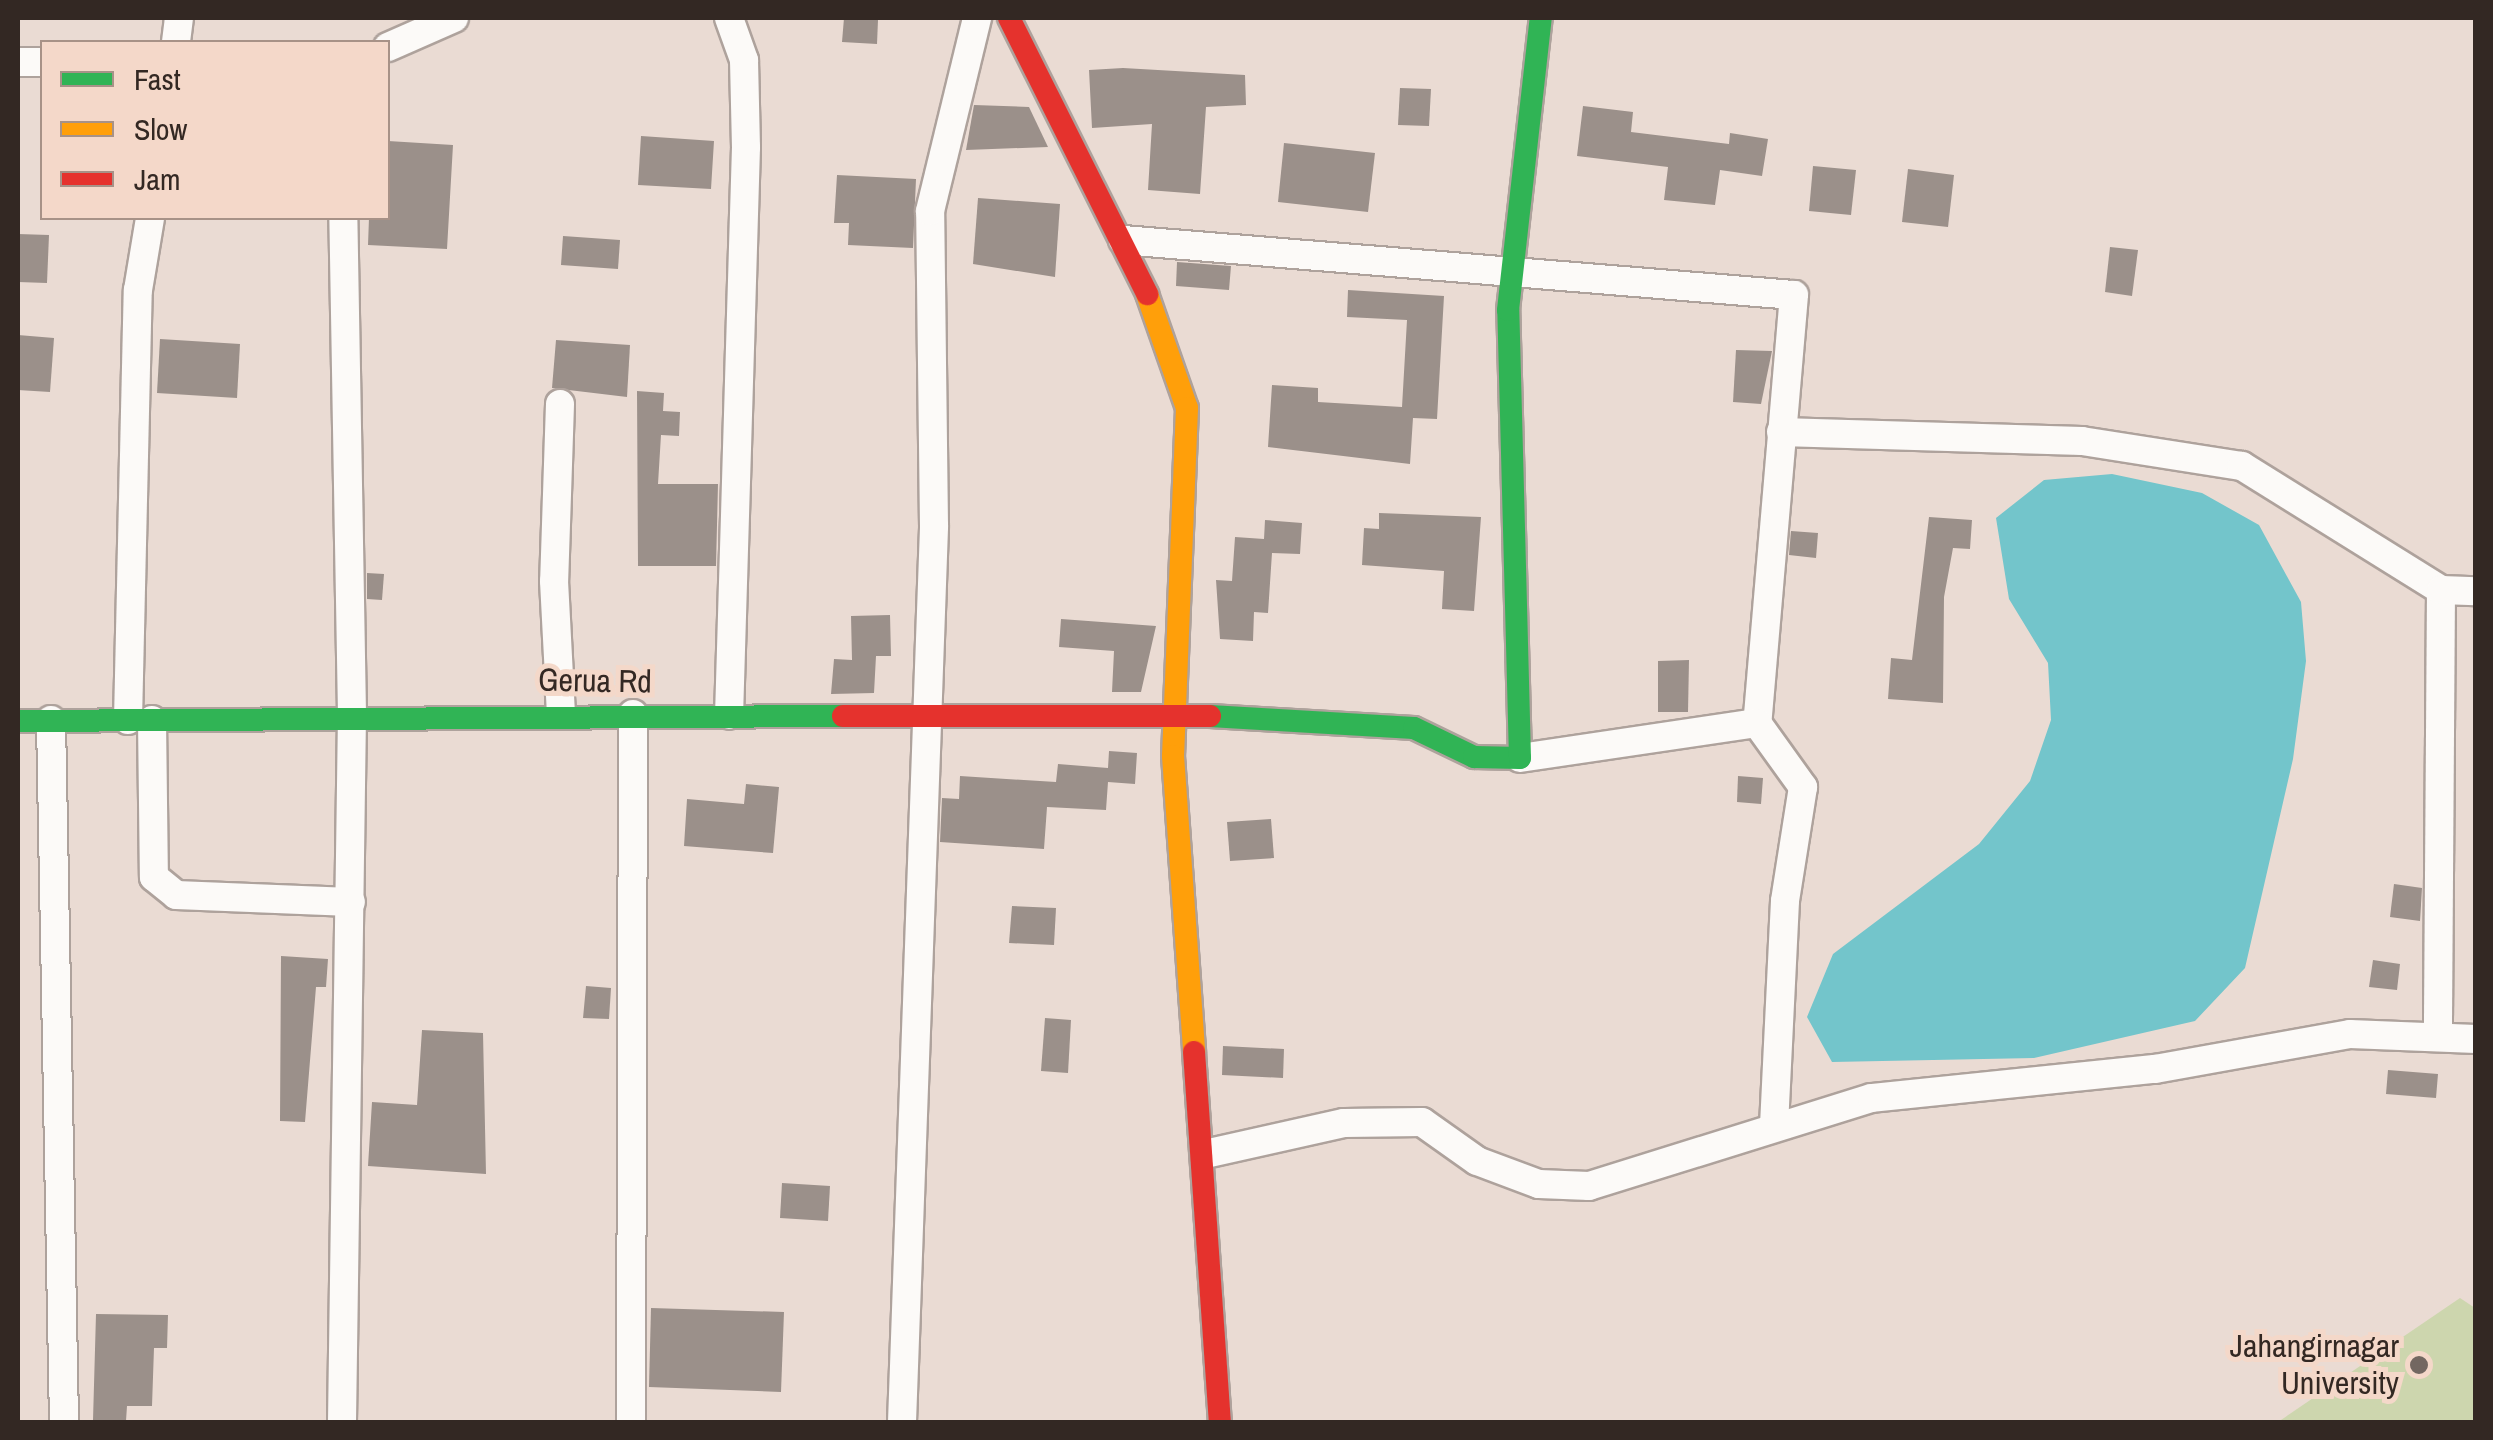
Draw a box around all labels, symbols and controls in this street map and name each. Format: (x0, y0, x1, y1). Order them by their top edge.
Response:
legend (40, 40, 390, 220)
text: Fast (134, 59, 181, 99)
text: Slow (134, 109, 187, 149)
text: Jam (134, 159, 180, 199)
street label: Gerua Rd (538, 661, 652, 701)
place label: Jahangirnagar University (2230, 1328, 2399, 1403)
marker: Jahangirnagar University (2408, 1354, 2430, 1376)

